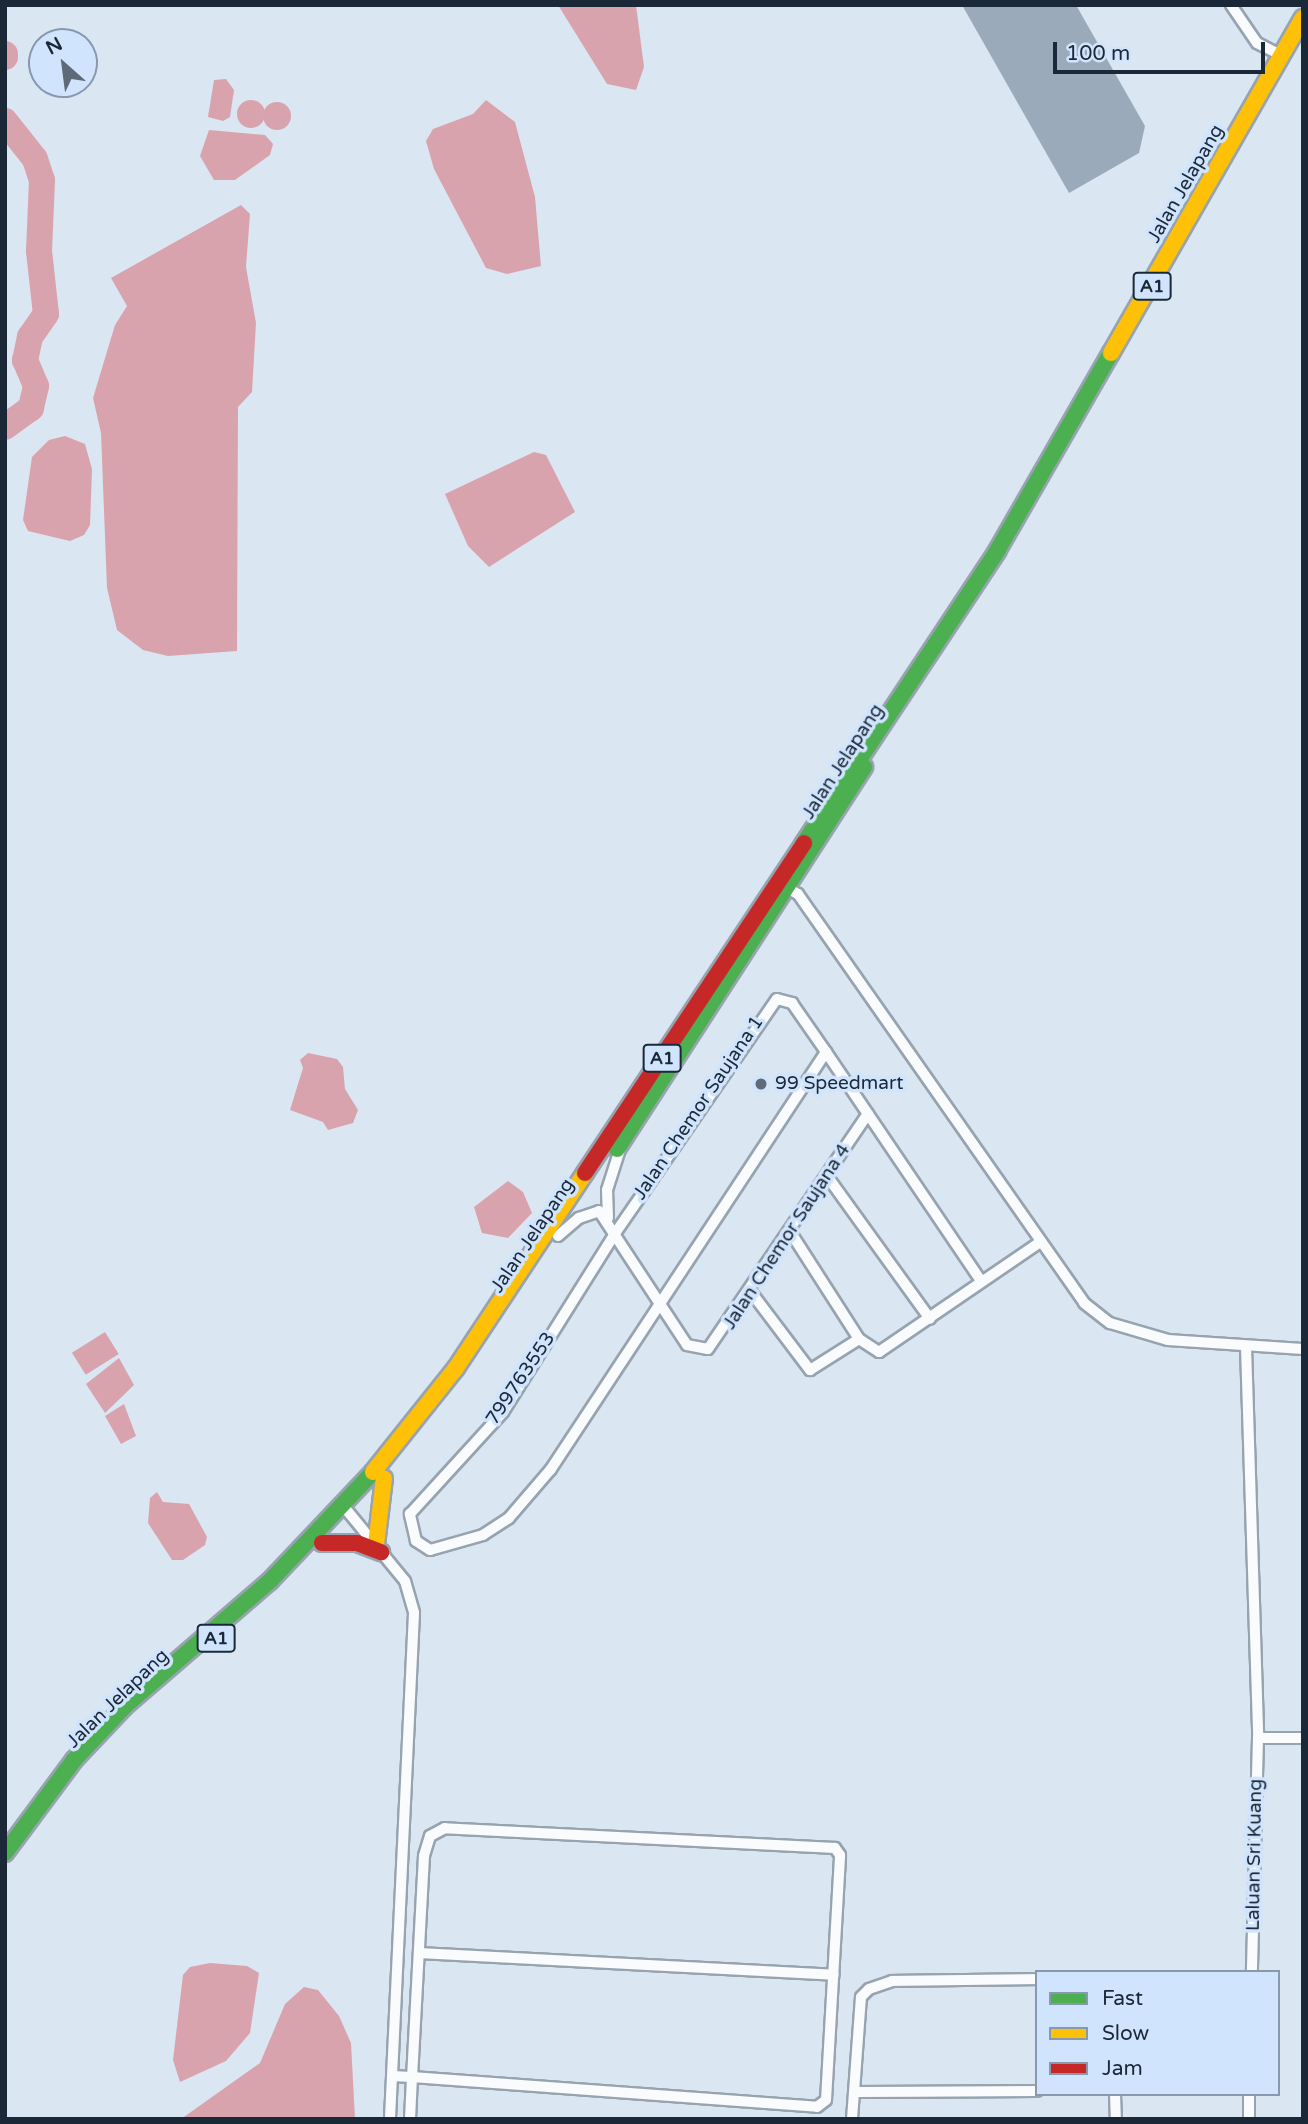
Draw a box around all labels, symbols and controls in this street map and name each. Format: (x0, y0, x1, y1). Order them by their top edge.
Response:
north arrow (28, 28, 98, 98)
scale bar (1056, 28, 1268, 72)
text: N (42, 33, 66, 60)
text: 100 m (1066, 41, 1130, 66)
street label: Jalan Jelapang (1143, 121, 1229, 247)
road number: A1 (1131, 272, 1173, 300)
street label: Jalan Jelapang (797, 700, 889, 824)
street label: Jalan Chemor Saujana 1 (629, 1012, 769, 1204)
road number: A1 (641, 1044, 683, 1072)
place label: 99 Speedmart (775, 1073, 903, 1095)
marker: 99 Speedmart (753, 1076, 769, 1092)
street label: Jalan Chemor Saujana 4 (718, 1140, 856, 1334)
street label: Jalan Jelapang (486, 1175, 580, 1297)
street label: 799763553 (482, 1328, 560, 1430)
road number: A1 (195, 1624, 237, 1652)
street label: Jalan Jelapang (62, 1645, 174, 1753)
street label: Laluan Sri Kuang (1242, 1779, 1268, 1931)
legend (1035, 1970, 1280, 2096)
text: Fast (1102, 1986, 1143, 2011)
text: Slow (1102, 2021, 1149, 2046)
text: Jam (1102, 2056, 1143, 2081)

